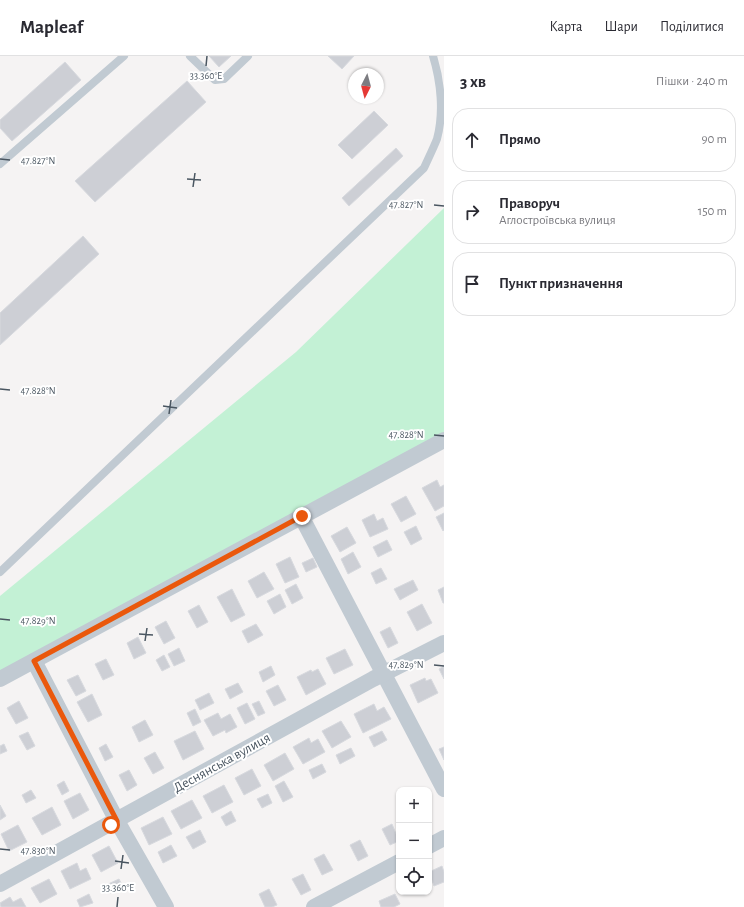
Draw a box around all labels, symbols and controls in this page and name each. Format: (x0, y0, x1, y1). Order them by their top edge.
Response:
text: Mapleaf (20, 18, 83, 37)
text: Карта (550, 20, 582, 34)
text: Шари (604, 20, 638, 34)
text: Поділитися (660, 20, 724, 34)
north arrow (348, 68, 384, 104)
text: 33.360°E (190, 71, 222, 81)
text: 3 хв (460, 73, 486, 90)
text: Пішки · 240 m (656, 75, 728, 88)
icon: ahead (461, 129, 483, 151)
text: Прямо (499, 132, 541, 147)
text: 90 m (701, 133, 727, 146)
text: 47.827°N (21, 156, 55, 166)
text: Праворуч (499, 196, 560, 211)
text: 47.827°N (389, 200, 423, 210)
icon: right (461, 201, 483, 223)
text: 150 m (698, 205, 727, 218)
text: Аглостроївська вулиця (499, 214, 616, 227)
icon: arrive (461, 273, 483, 295)
text: Пункт призначення (499, 276, 623, 291)
text: 47.828°N (20, 386, 56, 396)
text: 47.828°N (388, 430, 424, 440)
route end (293, 507, 311, 525)
text: 47.829°N (20, 616, 56, 626)
text: 47.829°N (388, 660, 424, 670)
street label: Деснянська вулиця (171, 731, 273, 795)
map controls (396, 787, 432, 895)
button: + (396, 787, 432, 823)
route start (102, 816, 120, 834)
button: − (396, 823, 432, 859)
text: 47.830°N (20, 846, 56, 856)
button: locate (396, 859, 432, 895)
text: 33.360°E (102, 883, 134, 893)

